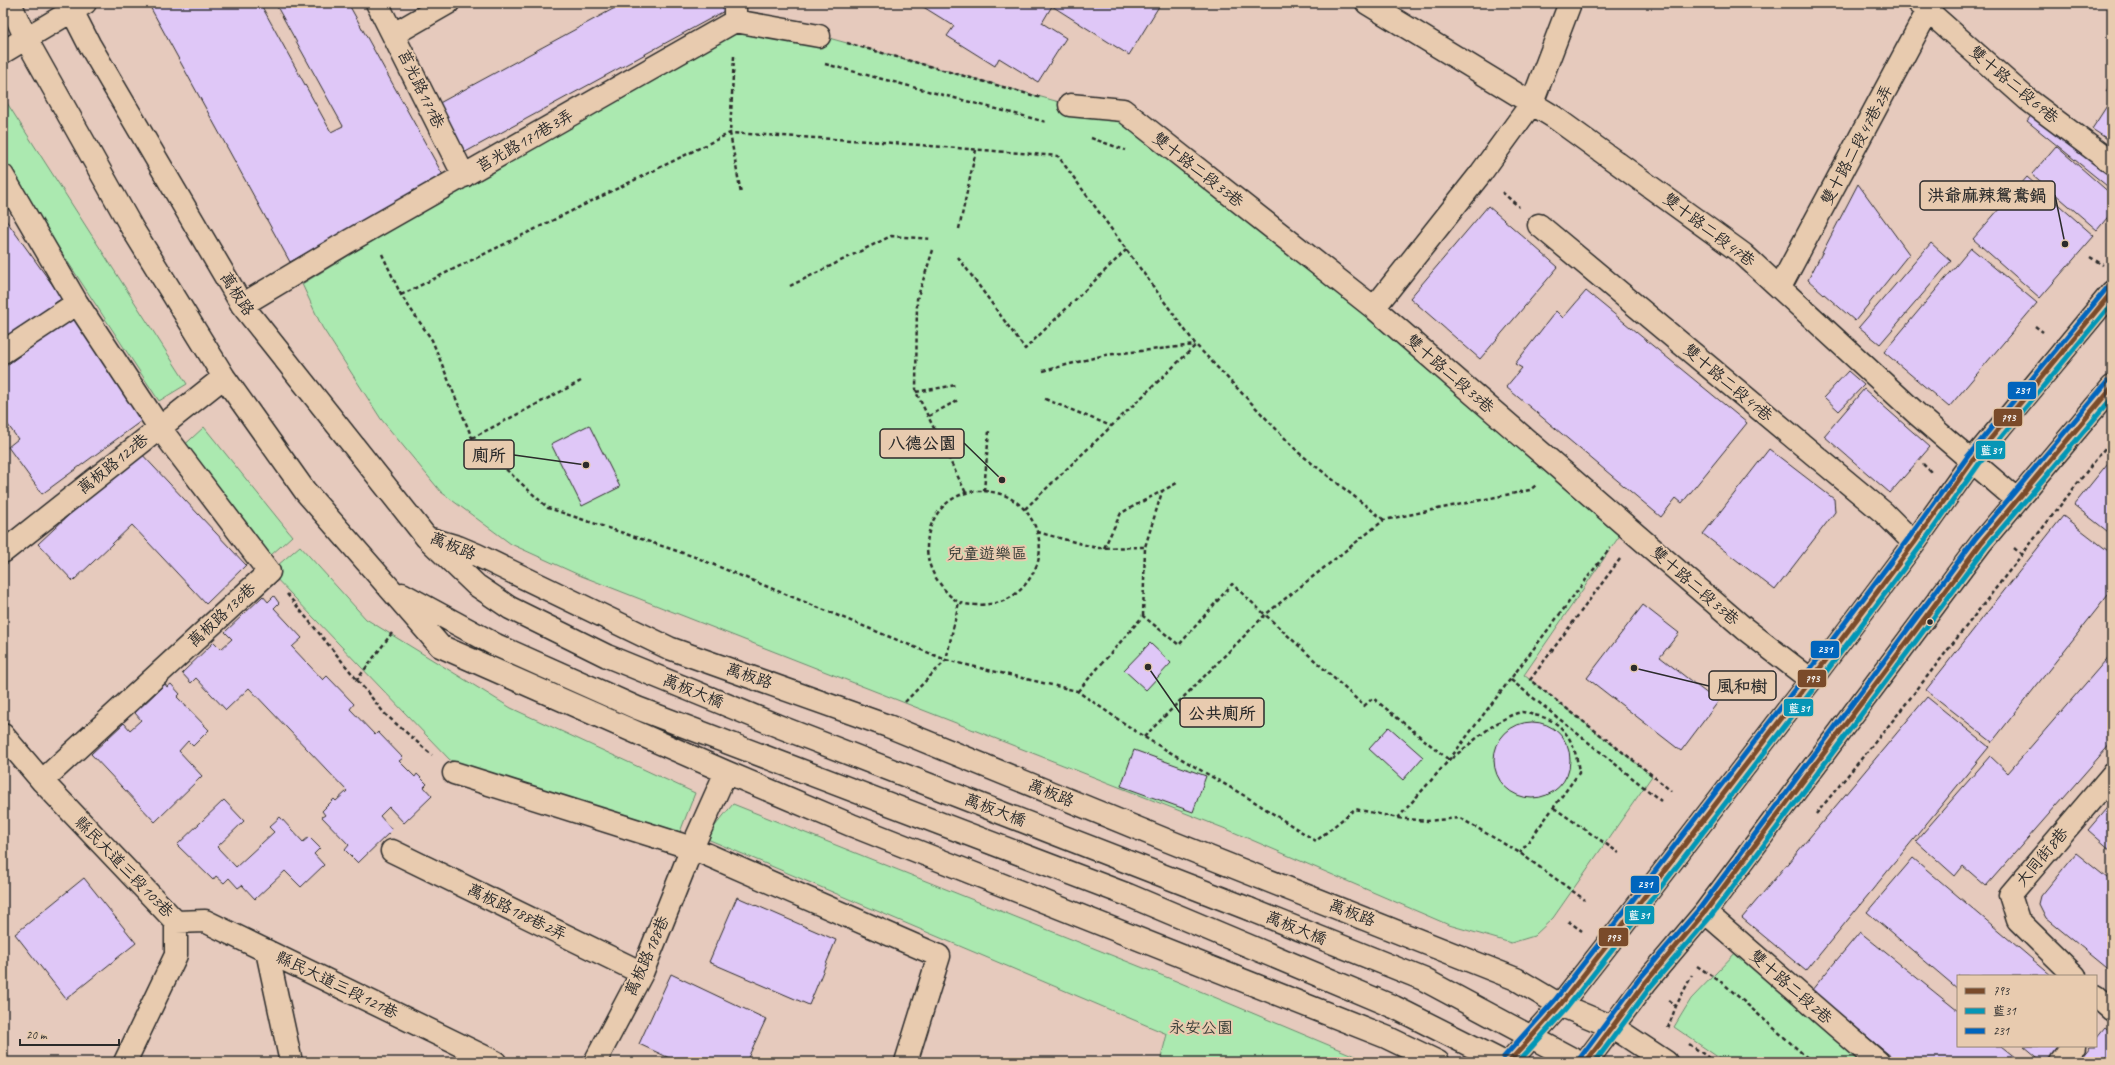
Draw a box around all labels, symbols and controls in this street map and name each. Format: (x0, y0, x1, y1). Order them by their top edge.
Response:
street label: 雙十路二段69巷 (1965, 42, 2063, 128)
street label: 莒光路171巷 (393, 46, 449, 132)
street label: 雙十路二段47巷2弄 (1817, 81, 1897, 209)
street label: 莒光路171巷3弄 (473, 105, 577, 177)
street label: 雙十路二段33巷 (1148, 128, 1248, 212)
callout: 洪爺麻辣鴛鴦鍋 (1920, 181, 2055, 210)
text: 洪爺麻辣鴛鴦鍋 (1928, 185, 2047, 206)
street label: 雙十路二段47巷 (1659, 189, 1759, 271)
street label: 萬板路 (216, 268, 258, 320)
street label: 雙十路二段33巷 (1402, 330, 1498, 418)
street label: 雙十路二段41巷 (1679, 340, 1777, 426)
line badge: 231 (2007, 381, 2037, 400)
text: 231 (2015, 383, 2030, 397)
line badge: 793 (1993, 408, 2023, 427)
text: 793 (2001, 410, 2016, 424)
street label: 萬板路122巷 (73, 429, 153, 499)
callout: 八德公園 (880, 429, 964, 458)
text: 八德公園 (888, 433, 956, 454)
callout: 廁所 (464, 440, 514, 469)
line badge: 藍31 (1975, 440, 2006, 460)
text: 藍31 (1981, 443, 2002, 457)
text: 廁所 (472, 445, 506, 466)
street label: 萬板路 (427, 528, 479, 564)
street label: 雙十路二段33巷 (1647, 542, 1743, 630)
park label: 兒童遊樂區 (947, 544, 1027, 564)
street label: 萬板路136巷 (184, 578, 260, 652)
unlabelled marker (1925, 617, 1935, 627)
line badge: 231 (1810, 640, 1840, 659)
text: 231 (1818, 642, 1833, 656)
street label: 萬板路 (723, 659, 775, 693)
line badge: 793 (1797, 669, 1827, 688)
street label: 萬板大橋 (660, 670, 726, 712)
callout: 風和樹 (1709, 671, 1776, 700)
text: 793 (1805, 671, 1820, 685)
text: 風和樹 (1717, 676, 1768, 697)
callout: 公共廁所 (1180, 698, 1264, 727)
line badge: 藍31 (1783, 698, 1814, 717)
text: 藍31 (1789, 701, 1810, 715)
text: 公共廁所 (1188, 703, 1256, 724)
street label: 萬板路 (1025, 775, 1077, 811)
street label: 萬板大橋 (962, 789, 1028, 831)
street label: 縣民大道三段103巷 (70, 812, 178, 922)
street label: 大同街8巷 (2011, 823, 2073, 891)
line badge: 231 (1630, 875, 1660, 894)
text: 231 (1638, 877, 1653, 891)
street label: 萬板路188巷2弄 (464, 879, 570, 945)
street label: 萬板路 (1326, 895, 1378, 931)
line badge: 藍31 (1624, 905, 1655, 925)
street label: 萬板大橋 (1263, 907, 1329, 949)
text: 藍31 (1629, 908, 1650, 922)
street label: 萬板路188巷 (620, 913, 674, 999)
line badge: 793 (1598, 927, 1629, 947)
text: 793 (1606, 930, 1621, 944)
street label: 雙十路二段2巷 (1745, 946, 1837, 1028)
street label: 縣民大道三段121巷 (273, 947, 401, 1023)
legend (1957, 975, 2097, 1047)
text: 793 (1993, 983, 2011, 999)
text: 藍31 (1993, 1003, 2016, 1019)
park label: 永安公園 (1169, 1018, 1233, 1038)
scale bar (20, 1021, 119, 1047)
text: 231 (1993, 1023, 2010, 1039)
text: 20 m (26, 1027, 48, 1043)

